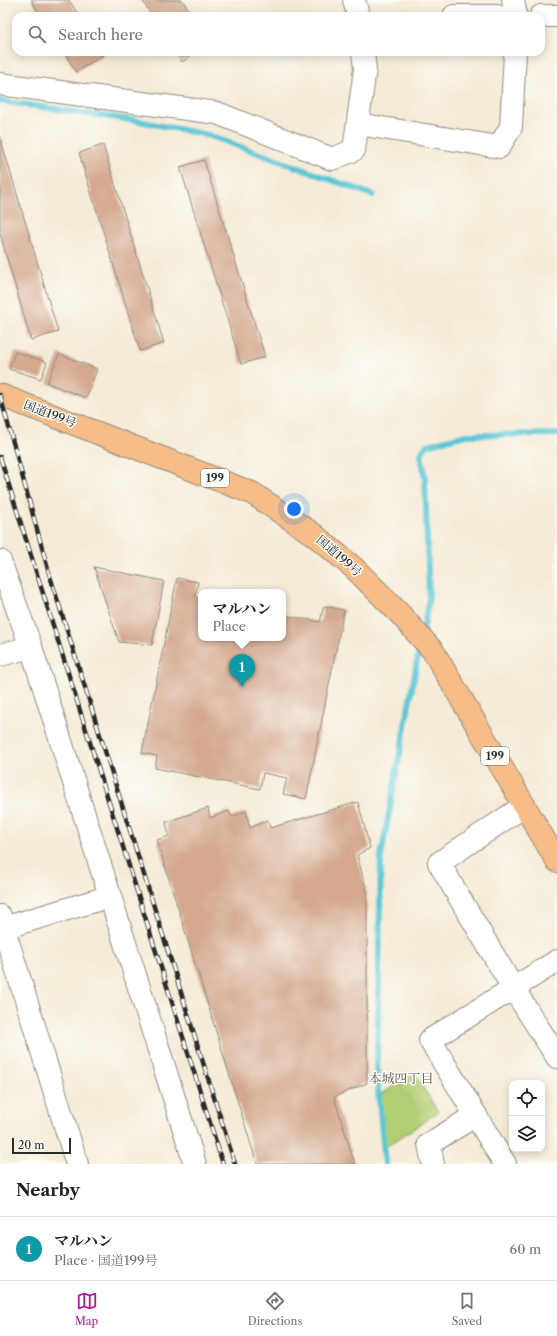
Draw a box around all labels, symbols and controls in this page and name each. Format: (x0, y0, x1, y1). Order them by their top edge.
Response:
search box (12, 12, 545, 56)
icon: search (26, 23, 48, 45)
text: Search here (58, 25, 143, 44)
street label: 国道199号 (22, 397, 79, 430)
road number: 199 (201, 469, 229, 487)
your location (284, 499, 304, 519)
street label: 国道199号 (314, 532, 365, 579)
popup (198, 589, 286, 641)
text: マルハン (213, 599, 271, 618)
text: Place (213, 618, 246, 634)
pin: 1 (229, 654, 255, 687)
road number: 199 (481, 747, 509, 765)
district label: 本城四丁目 (368, 1070, 434, 1086)
map controls (509, 1080, 545, 1152)
button: locate (509, 1080, 545, 1116)
button: layers (509, 1116, 545, 1152)
scale bar (12, 1136, 71, 1155)
text: 20 m (18, 1138, 44, 1152)
text: Nearby (16, 1180, 80, 1200)
text: マルハン (54, 1231, 113, 1250)
text: 1 (26, 1241, 32, 1257)
text: 60 m (510, 1241, 541, 1257)
text: Place · 国道199号 (54, 1252, 158, 1268)
tab: Map (75, 1290, 98, 1328)
tab: Directions (248, 1290, 302, 1328)
tab: Saved (452, 1290, 482, 1328)

